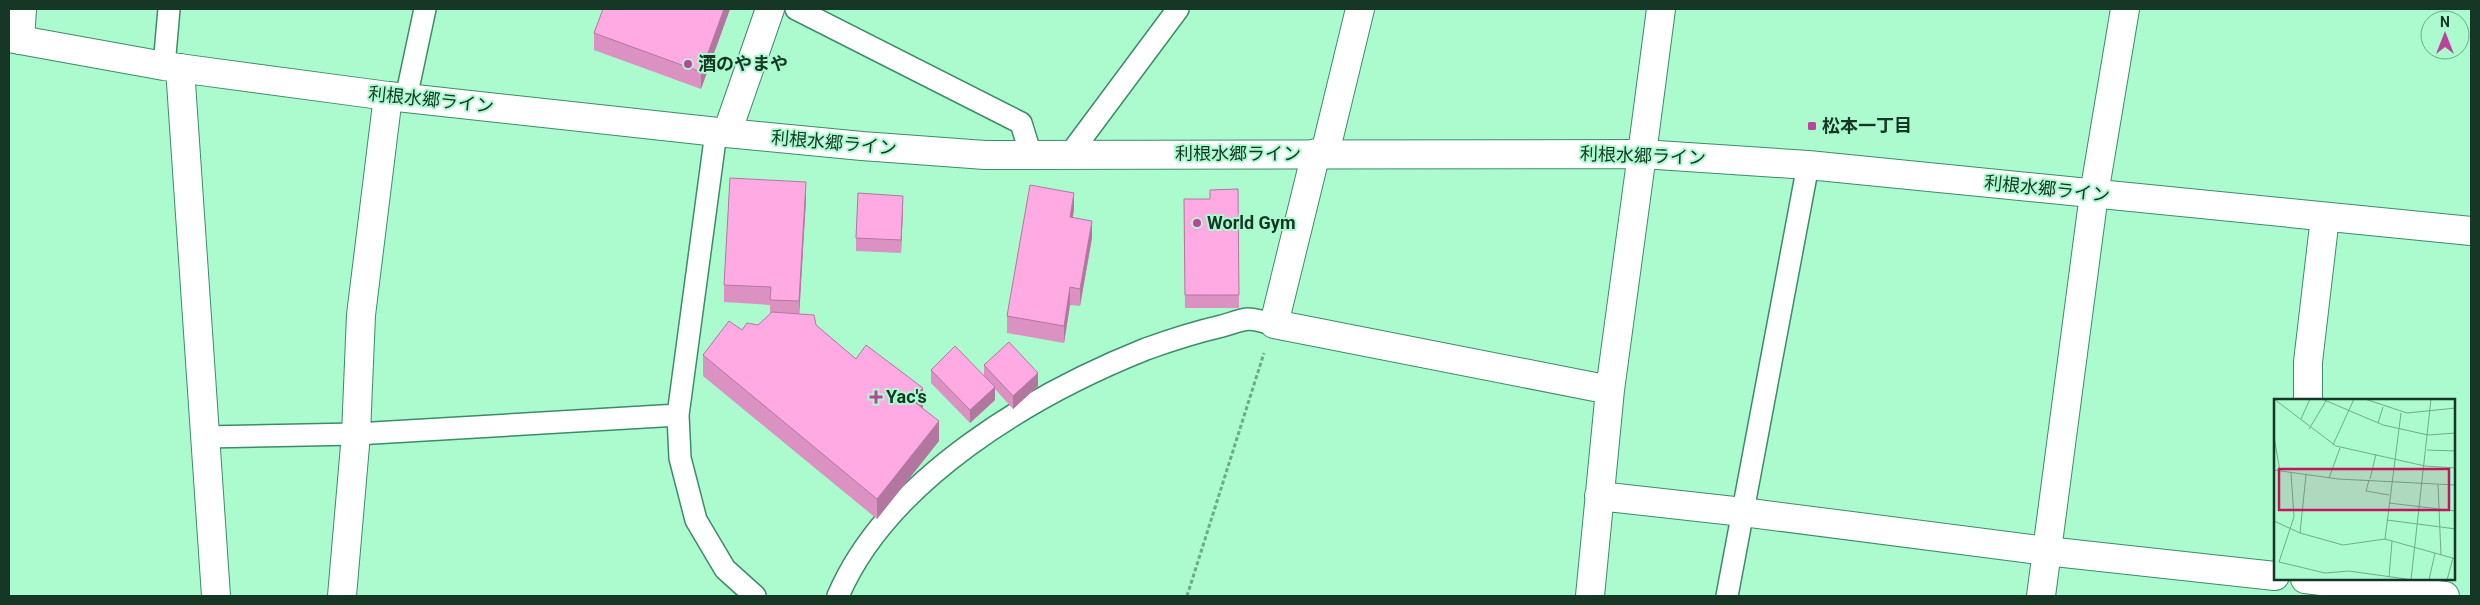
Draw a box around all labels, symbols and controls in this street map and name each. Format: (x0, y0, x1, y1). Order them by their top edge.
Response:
north arrow (2420, 10, 2470, 60)
text: N (2440, 14, 2450, 30)
place label: 酒のやまや (698, 53, 788, 74)
marker: 酒のやまや (682, 58, 694, 70)
street label: 利根水郷ライン (367, 82, 495, 117)
place label: 松本一丁目 (1822, 115, 1912, 136)
marker: 松本一丁目 (1806, 120, 1818, 132)
street label: 利根水郷ライン (770, 127, 898, 158)
street label: 利根水郷ライン (1175, 143, 1301, 164)
street label: 利根水郷ライン (1580, 143, 1706, 168)
street label: 利根水郷ライン (1983, 171, 2111, 206)
place label: World Gym (1207, 212, 1296, 233)
marker: World Gym (1191, 217, 1203, 229)
place label: Yac's (886, 386, 927, 407)
marker: Yac's (870, 391, 882, 403)
inset map (2274, 399, 2455, 580)

